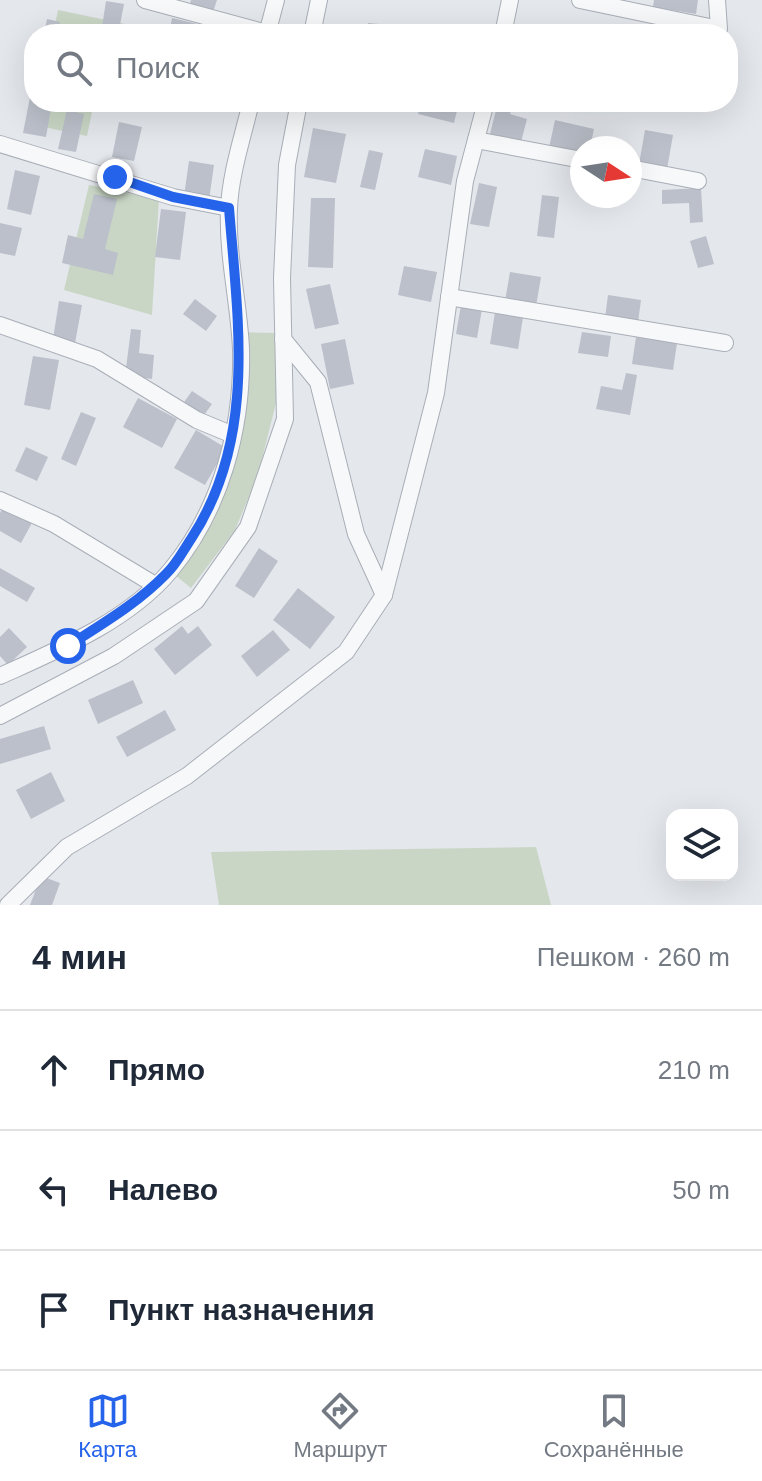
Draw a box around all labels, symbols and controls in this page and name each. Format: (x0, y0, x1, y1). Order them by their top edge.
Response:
search box (24, 24, 738, 112)
icon: search (52, 46, 96, 90)
text: Поиск (116, 51, 199, 84)
north arrow (570, 136, 642, 208)
route end (97, 159, 133, 195)
route start (50, 628, 86, 664)
map controls (666, 809, 738, 881)
button: layers (666, 809, 738, 881)
text: 4 мин (32, 938, 127, 976)
text: Пешком · 260 m (537, 942, 730, 972)
icon: ahead (32, 1048, 76, 1092)
text: Прямо (108, 1053, 205, 1086)
text: 210 m (658, 1055, 730, 1085)
icon: left (32, 1168, 76, 1212)
text: Налево (108, 1173, 218, 1206)
text: 50 m (672, 1175, 730, 1205)
icon: arrive (32, 1288, 76, 1332)
text: Пункт назначения (108, 1293, 375, 1326)
tab: Карта (78, 1389, 137, 1463)
tab: Маршрут (294, 1389, 387, 1463)
tab: Сохранённые (544, 1389, 684, 1463)

